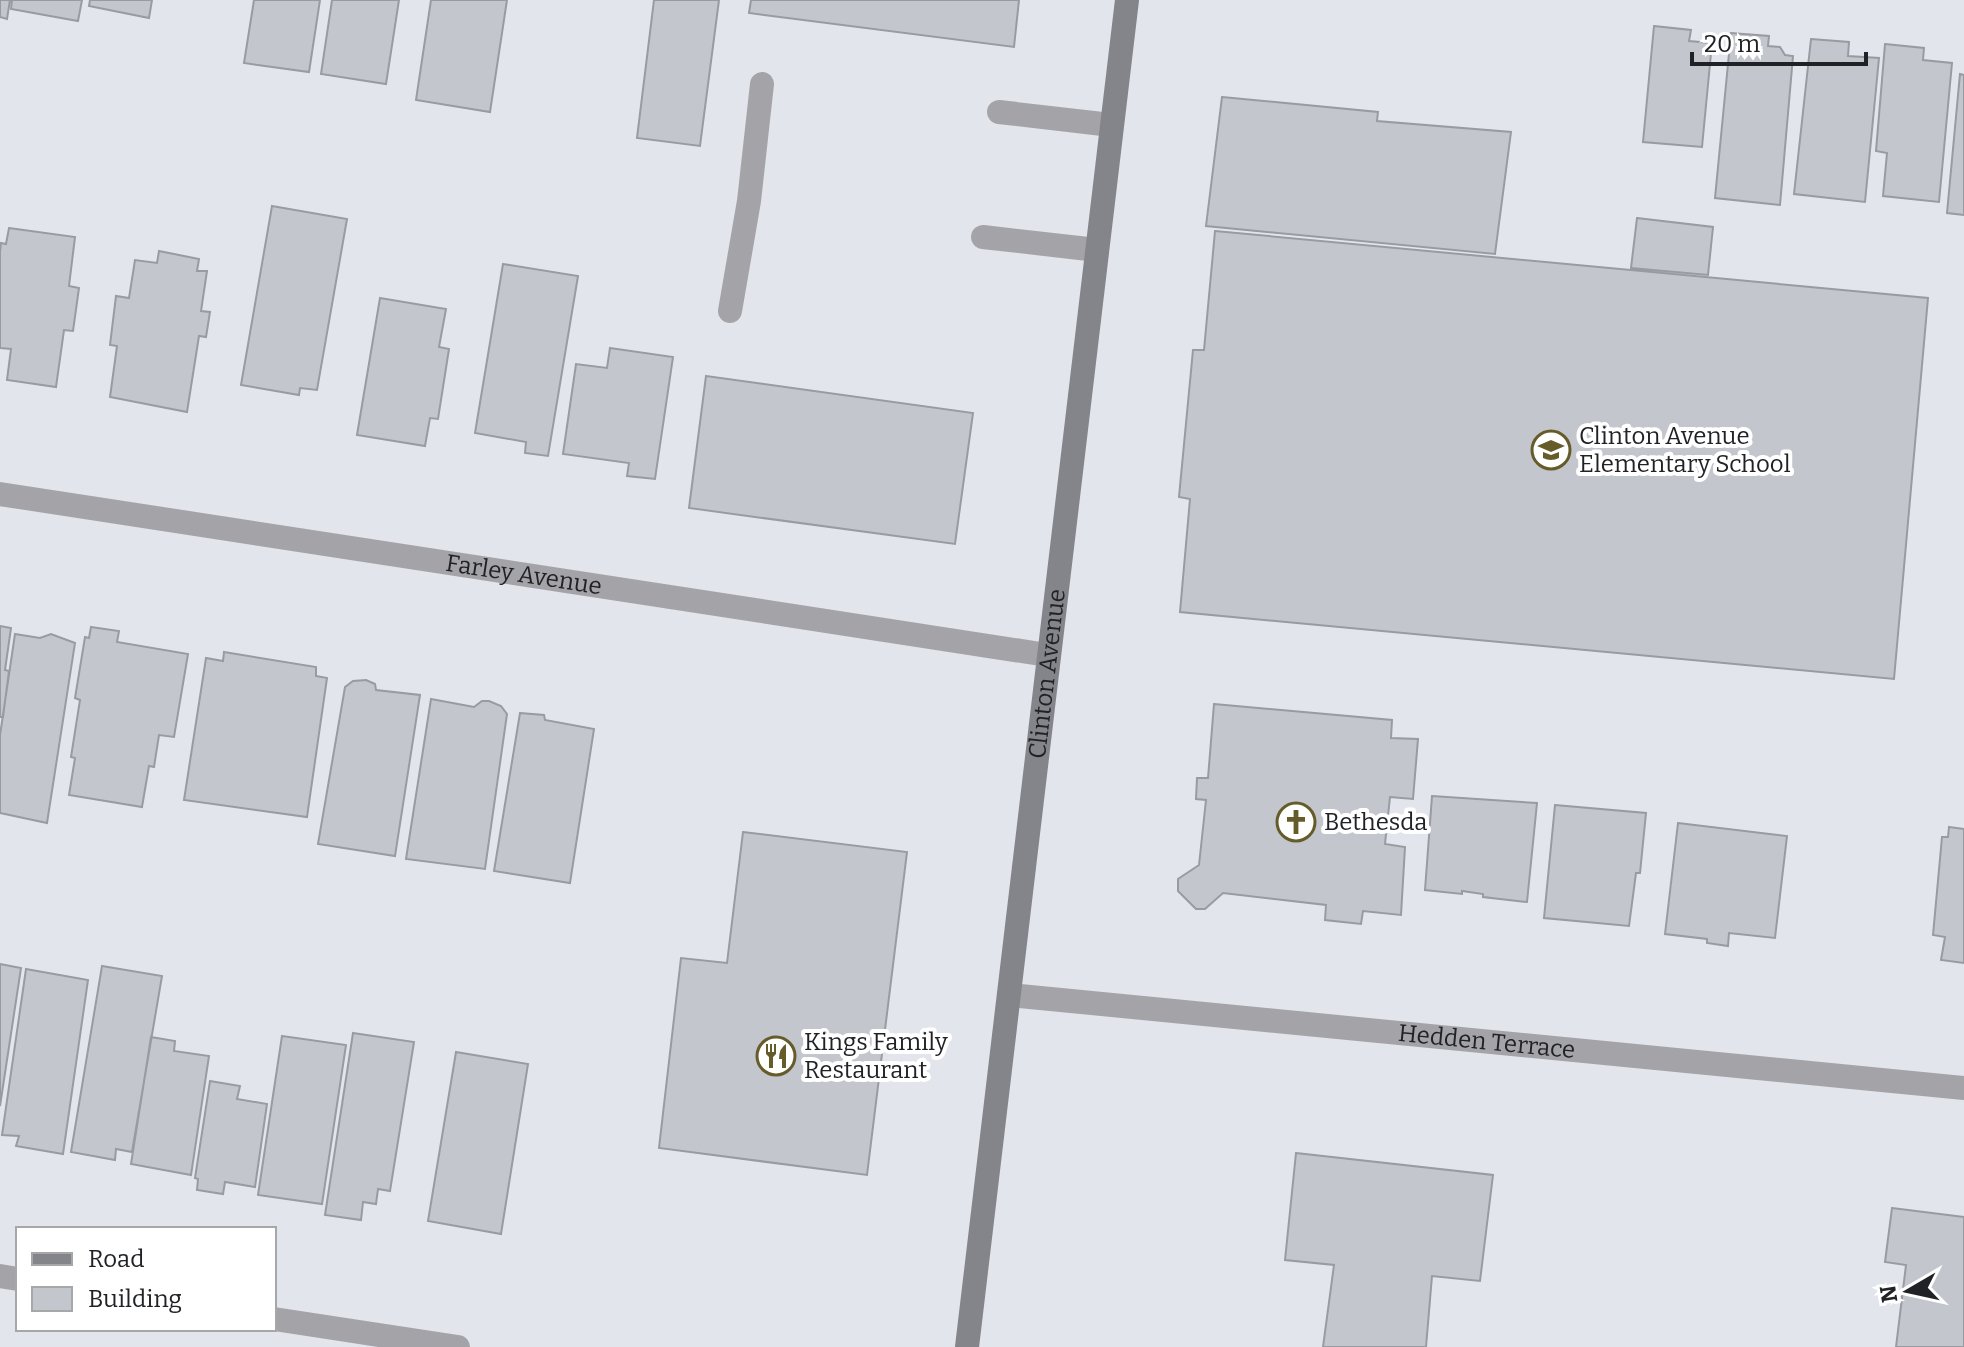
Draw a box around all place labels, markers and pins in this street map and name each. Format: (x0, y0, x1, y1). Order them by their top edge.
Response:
place label: Clinton Avenue Elementary School (1579, 422, 1791, 478)
school or university icon: Clinton Avenue Elementary School (1530, 429, 1572, 471)
church icon: Bethesda (1275, 801, 1317, 843)
place label: Bethesda (1324, 808, 1427, 836)
place label: Kings Family Restaurant (804, 1028, 948, 1084)
restaurant icon: Kings Family Restaurant (755, 1035, 797, 1077)

